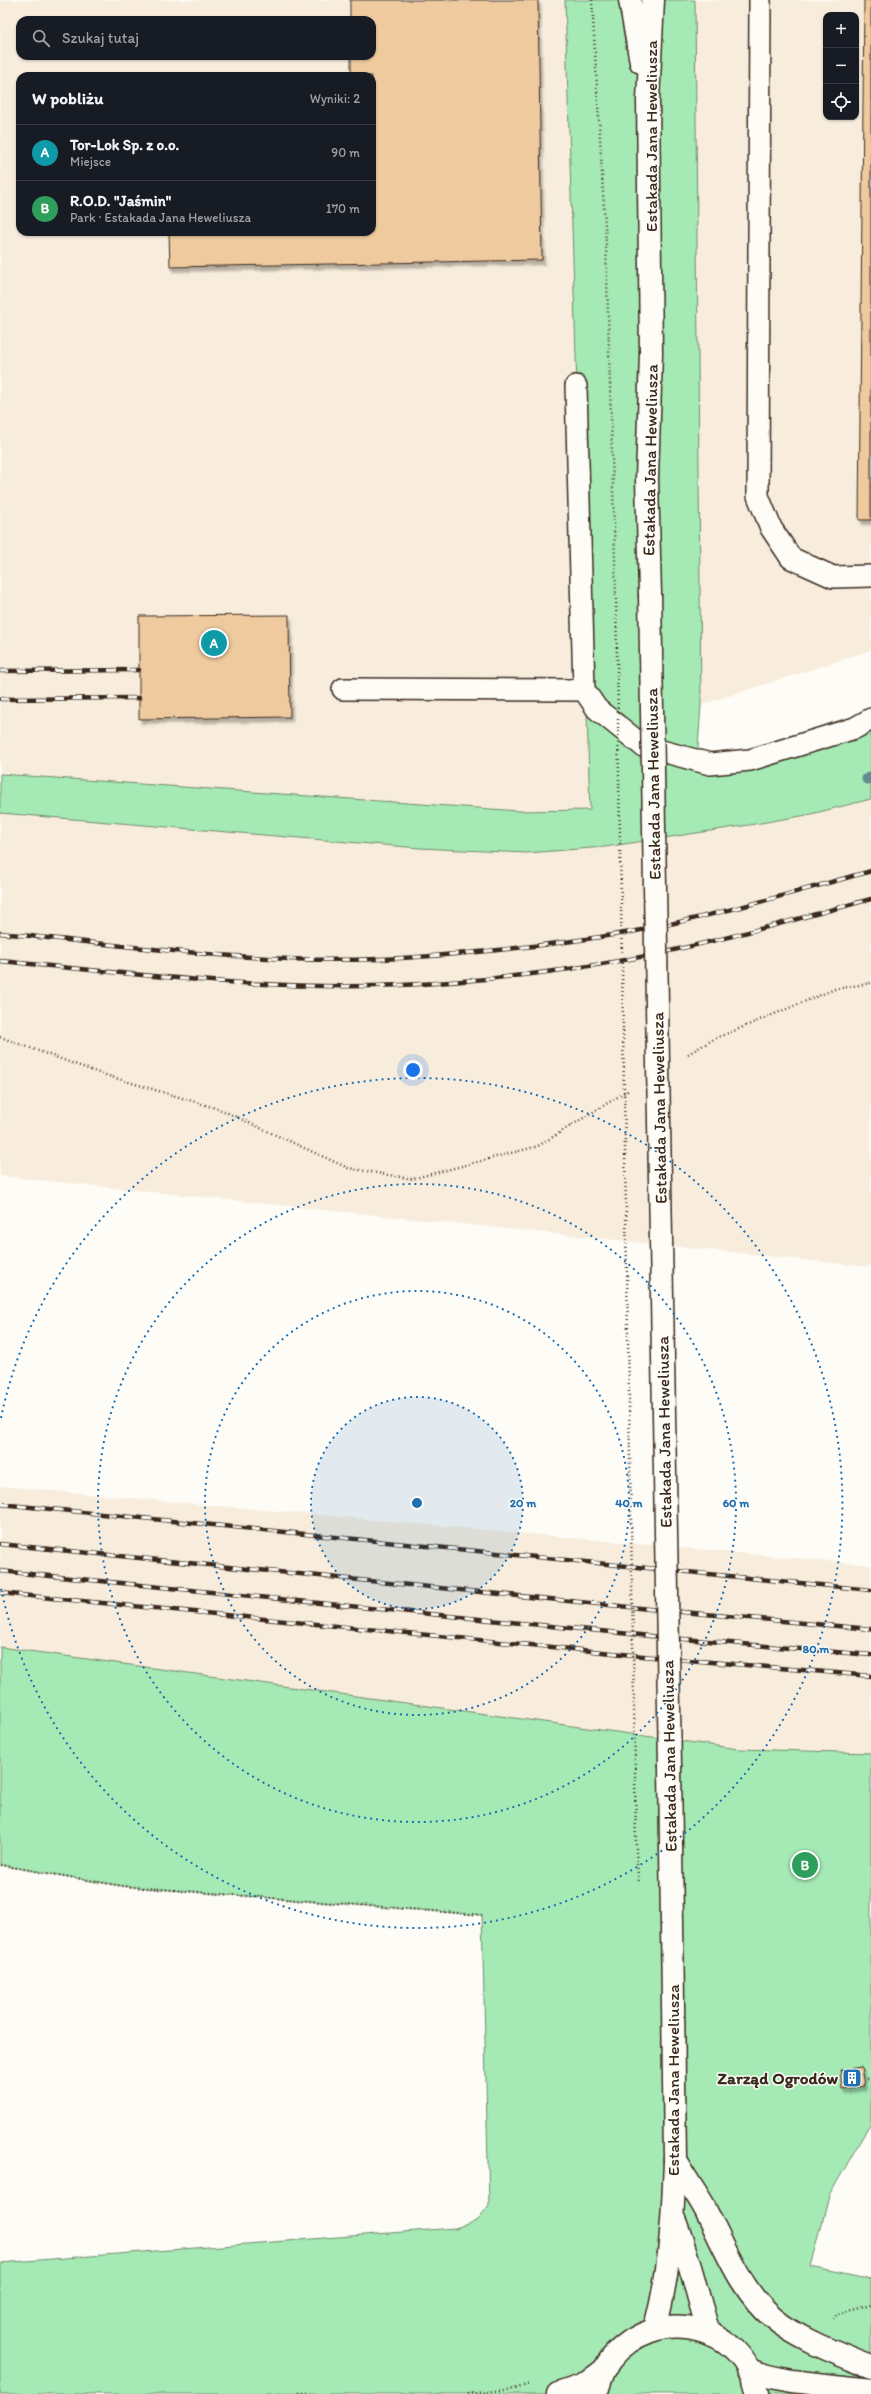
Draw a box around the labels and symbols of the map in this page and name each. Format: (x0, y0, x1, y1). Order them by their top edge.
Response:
street label: Estakada Jana Heweliusza (641, 40, 661, 232)
street label: Estakada Jana Heweliusza (638, 364, 662, 556)
pin: A (201, 628, 227, 658)
street label: Estakada Jana Heweliusza (641, 688, 665, 880)
street label: Estakada Jana Heweliusza (647, 1012, 671, 1204)
your location (403, 1060, 423, 1080)
street label: Estakada Jana Heweliusza (652, 1336, 676, 1528)
centre of rings (410, 1496, 424, 1510)
text: 20 m (510, 1496, 537, 1510)
text: 40 m (615, 1496, 644, 1510)
text: 60 m (723, 1496, 750, 1510)
text: 80 m (803, 1642, 830, 1656)
street label: Estakada Jana Heweliusza (657, 1660, 681, 1852)
pin: B (792, 1850, 818, 1880)
street label: Estakada Jana Heweliusza (663, 1984, 683, 2176)
building icon: Zarząd Ogrodów (841, 2067, 863, 2089)
place label: Zarząd Ogrodów (717, 2068, 838, 2089)

